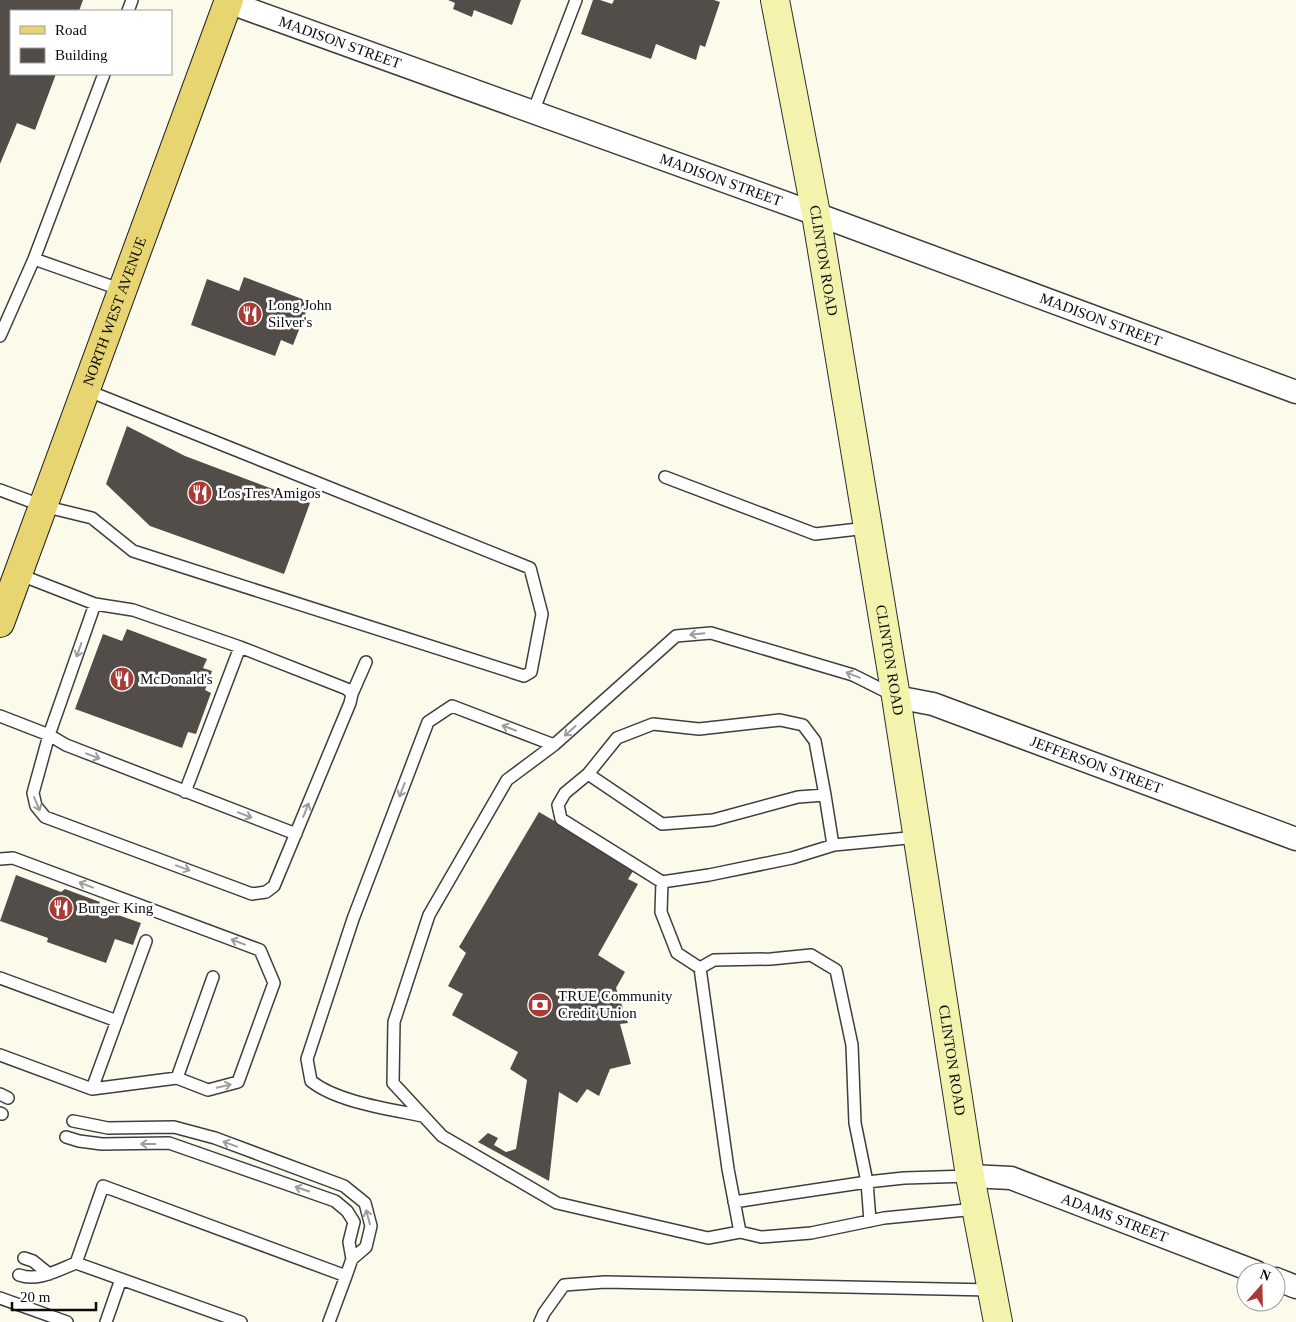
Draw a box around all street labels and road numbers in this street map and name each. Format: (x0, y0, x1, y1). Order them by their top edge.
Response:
street label: MADISON STREET (277, 13, 403, 72)
street label: MADISON STREET (658, 150, 784, 209)
street label: CLINTON ROAD (806, 204, 841, 317)
street label: NORTH WEST AVENUE (80, 235, 149, 388)
street label: MADISON STREET (1038, 290, 1164, 350)
street label: CLINTON ROAD (873, 604, 907, 717)
street label: JEFFERSON STREET (1028, 733, 1165, 797)
street label: CLINTON ROAD (936, 1004, 969, 1117)
street label: ADAMS STREET (1059, 1190, 1170, 1245)

